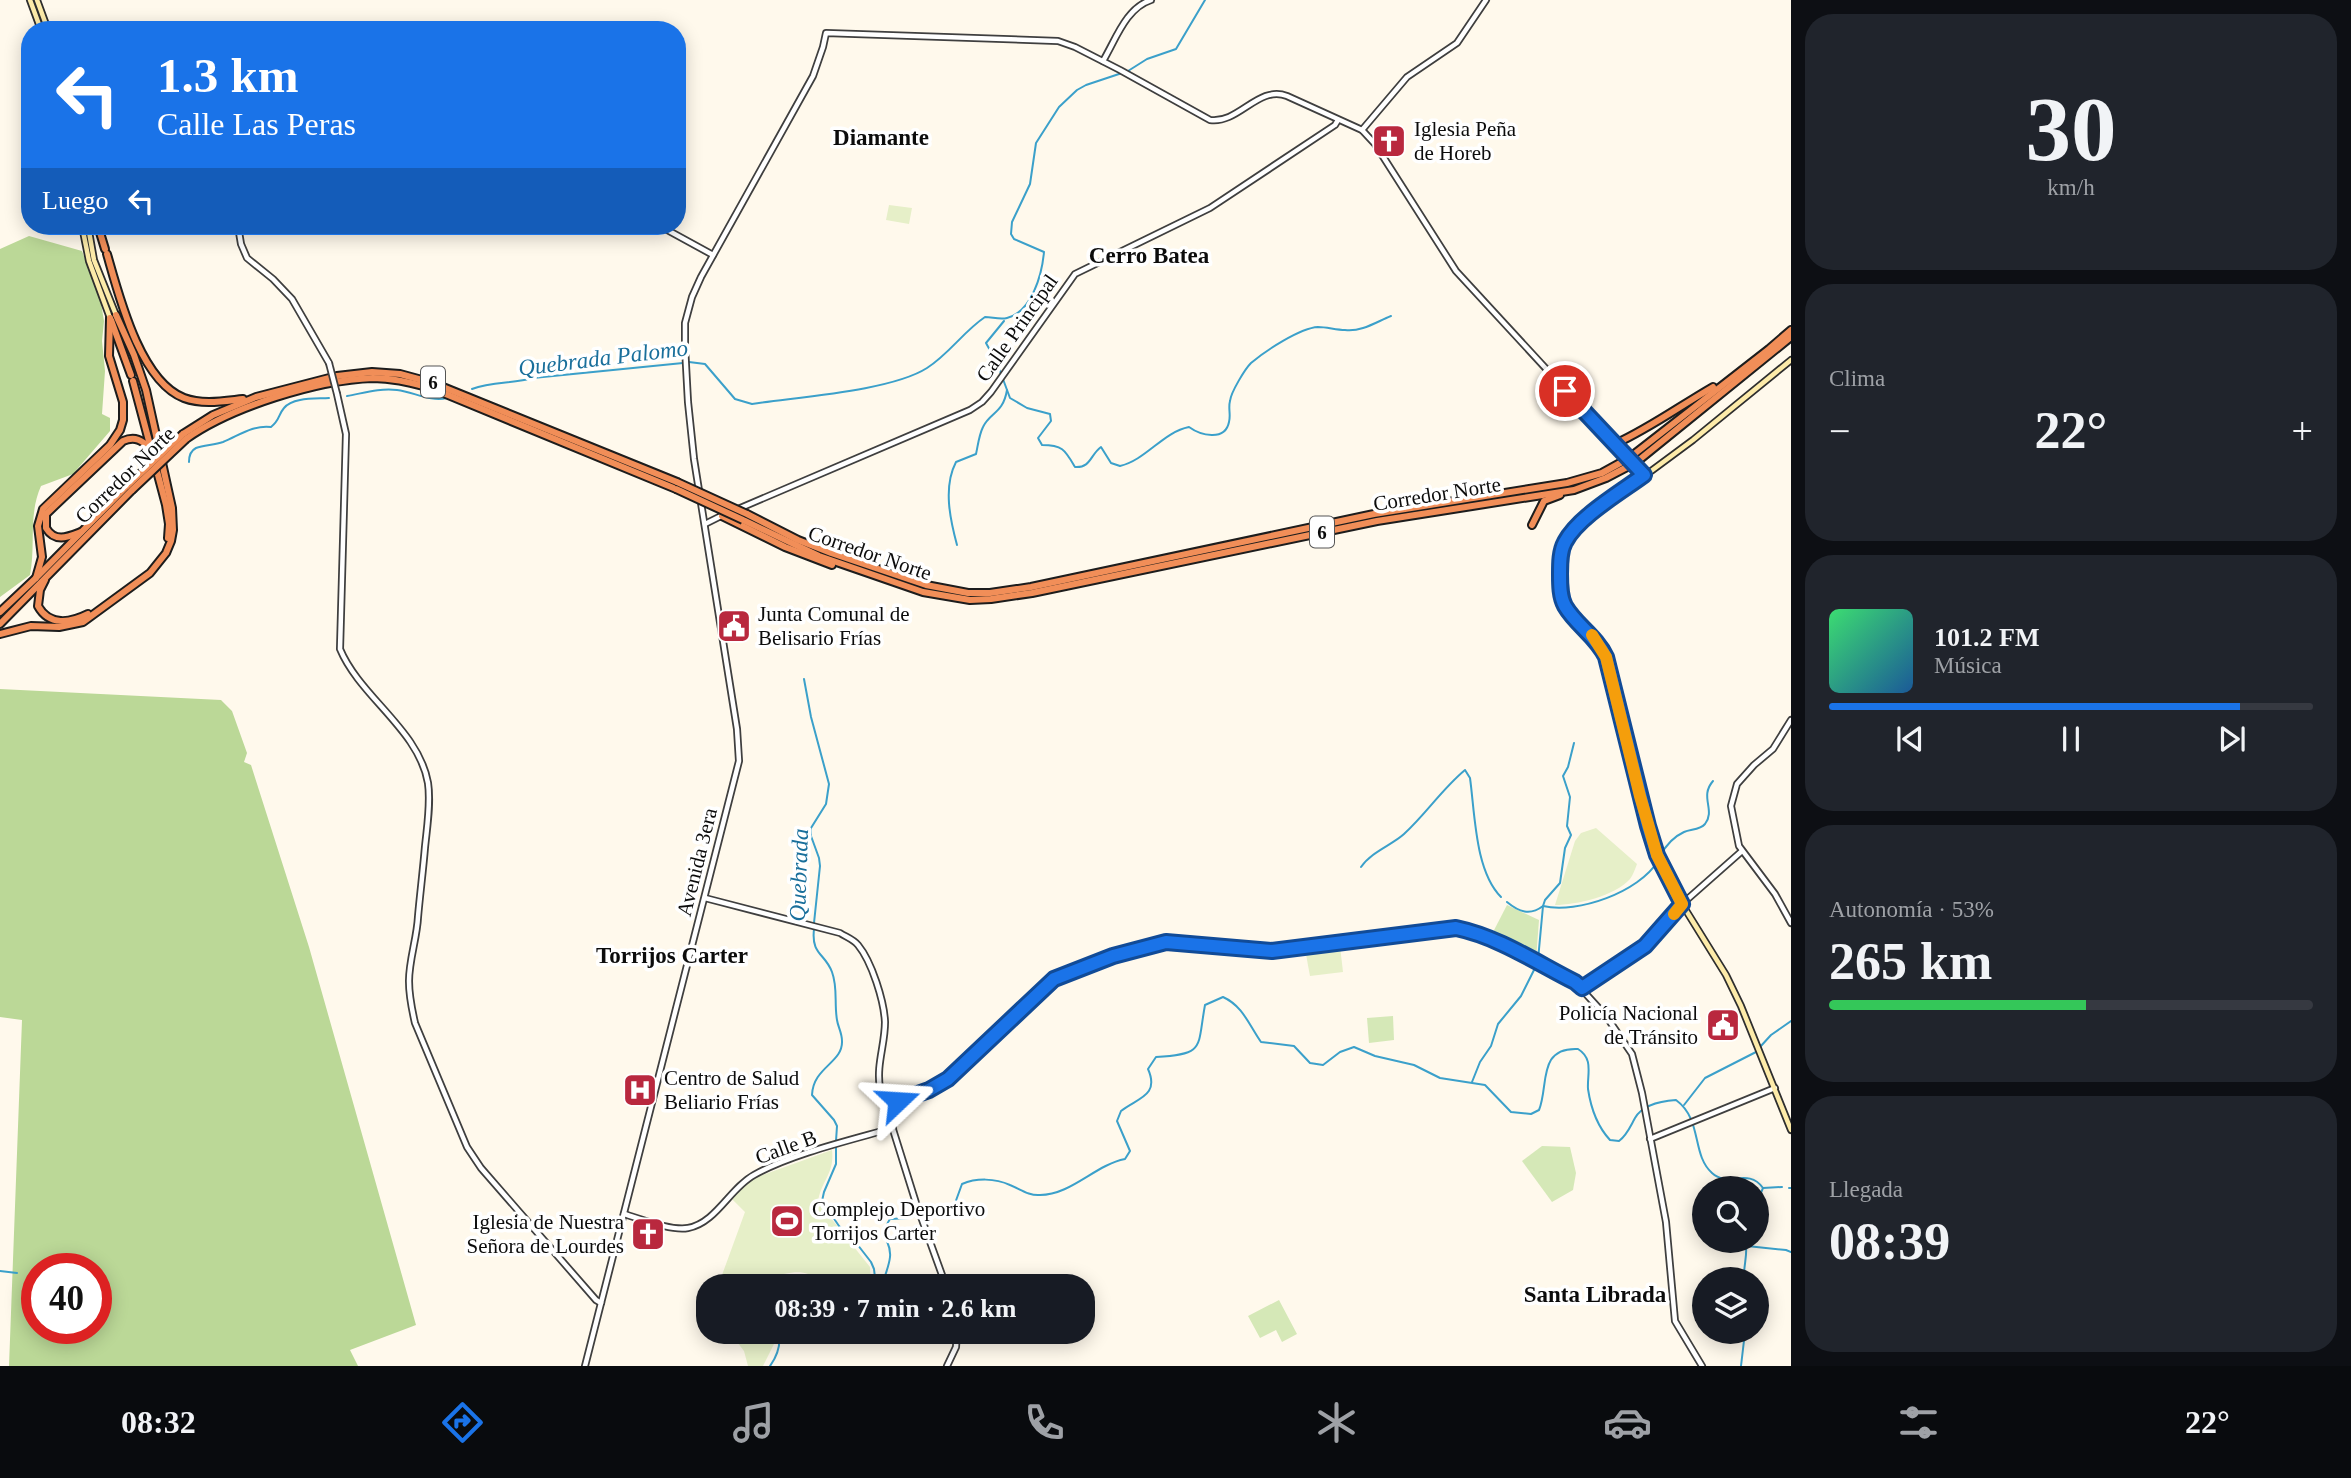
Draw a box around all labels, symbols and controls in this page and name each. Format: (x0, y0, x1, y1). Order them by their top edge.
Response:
text: 1.3 km (157, 48, 299, 103)
icon: left (42, 49, 133, 140)
text: 30 (2026, 79, 2117, 180)
text: Calle Las Peras (157, 106, 356, 142)
place label: Iglesia Peña de Horeb (1414, 117, 1517, 165)
church icon: Iglesia Peña de Horeb (1370, 122, 1408, 160)
district label: Diamante (833, 125, 929, 150)
text: km/h (2047, 175, 2095, 200)
icon: left (122, 182, 160, 220)
text: Luego (42, 186, 108, 215)
district label: Cerro Batea (1089, 243, 1210, 268)
street label: Calle Principal (971, 270, 1063, 386)
water label: Quebrada Palomo (517, 335, 689, 381)
pin (1535, 361, 1595, 421)
road number: 6 (421, 366, 445, 398)
text: Clima (1829, 366, 1885, 391)
icon: arrive (1546, 372, 1584, 410)
text: 22° (2035, 402, 2107, 459)
text: − (1829, 410, 1850, 452)
text: + (2292, 410, 2313, 452)
street label: Corredor Norte (70, 422, 180, 528)
street label: Corredor Norte (1371, 472, 1503, 516)
road number: 6 (1310, 516, 1334, 548)
street label: Corredor Norte (805, 521, 935, 585)
place label: Junta Comunal de Belisario Frías (758, 602, 910, 650)
public building icon: Junta Comunal de Belisario Frías (715, 607, 753, 645)
text: 101.2 FM (1934, 623, 2039, 652)
text: Música (1934, 653, 2002, 678)
icon: previous (1891, 720, 1929, 758)
icon: pause (2052, 720, 2090, 758)
icon: next (2213, 720, 2251, 758)
street label: Avenida 3era (672, 805, 722, 919)
water label: Quebrada (785, 828, 813, 922)
text: Autonomía · 53% (1829, 897, 1994, 922)
text: 265 km (1829, 933, 1992, 990)
district label: Torrijos Carter (596, 943, 748, 968)
place label: Policía Nacional de Tránsito (1559, 1001, 1698, 1049)
public building icon: Policía Nacional de Tránsito (1704, 1006, 1742, 1044)
position arrow (861, 1064, 935, 1138)
place label: Centro de Salud Beliario Frías (664, 1066, 800, 1114)
hospital icon: Centro de Salud Beliario Frías (621, 1071, 659, 1109)
street label: Calle B (752, 1125, 820, 1169)
map controls (1692, 1176, 1769, 1344)
button: search (1692, 1176, 1769, 1253)
text: Llegada (1829, 1177, 1903, 1202)
place label: Complejo Deportivo Torrijos Carter (812, 1197, 985, 1245)
sports icon: Complejo Deportivo Torrijos Carter (768, 1202, 806, 1240)
place label: Iglesia de Nuestra Señora de Lourdes (467, 1210, 625, 1258)
text: 08:39 (1829, 1213, 1950, 1270)
church icon: Iglesia de Nuestra Señora de Lourdes (629, 1215, 667, 1253)
speed limit sign: 40 (21, 1253, 112, 1344)
button: layers (1692, 1267, 1769, 1344)
district label: Santa Librada (1524, 1282, 1667, 1307)
text: 08:39 · 7 min · 2.6 km (775, 1294, 1016, 1323)
icon: directions (438, 1398, 487, 1447)
icon: music (729, 1398, 778, 1447)
icon: phone (1020, 1398, 1069, 1447)
icon: climate (1312, 1398, 1361, 1447)
icon: car (1603, 1398, 1652, 1447)
icon: filters (1894, 1398, 1943, 1447)
text: 08:32 (121, 1404, 196, 1440)
text: 22° (2185, 1404, 2230, 1440)

